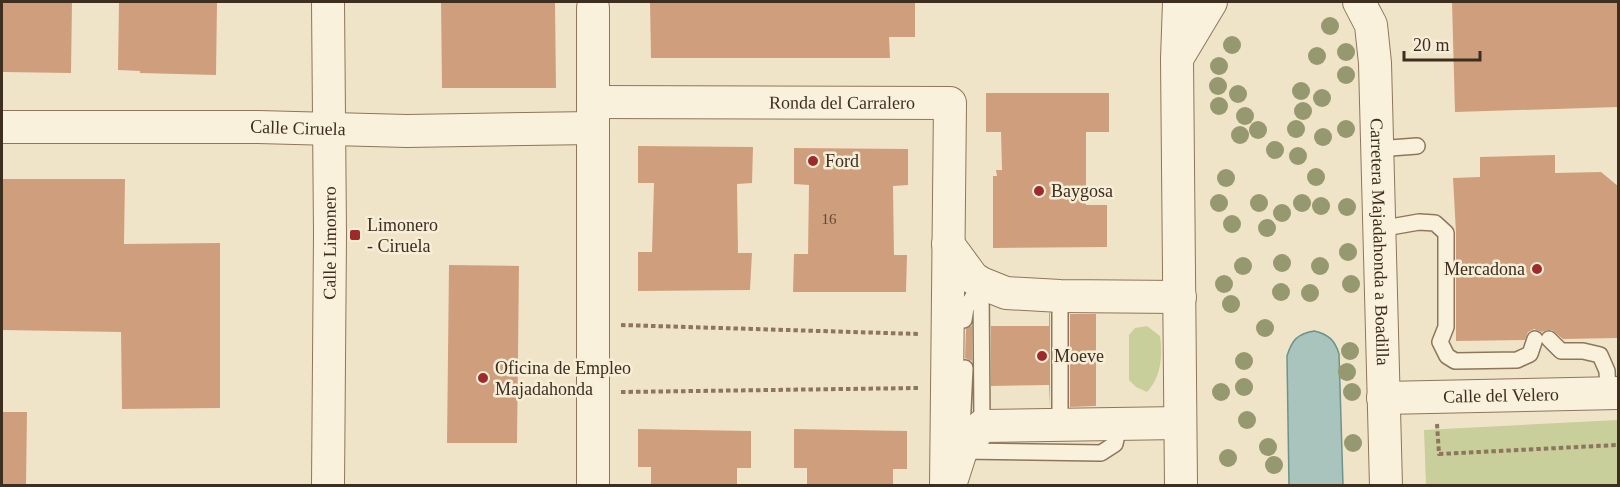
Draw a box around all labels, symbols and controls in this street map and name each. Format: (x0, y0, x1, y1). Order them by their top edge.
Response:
scale bar (1404, 24, 1480, 62)
text: 20 m (1413, 35, 1450, 55)
street label: Ronda del Carralero (769, 92, 915, 113)
street label: Calle Ciruela (250, 117, 346, 139)
street label: Carretera Majadahonda a Boadilla (1366, 118, 1393, 366)
place label: Ford (825, 151, 859, 171)
marker: Ford (806, 154, 820, 168)
place label: Baygosa (1051, 181, 1113, 201)
marker: Baygosa (1032, 184, 1046, 198)
street label: Calle Limonero (319, 186, 340, 300)
house number: 16 (822, 211, 837, 227)
place label: Limonero - Ciruela (367, 215, 438, 256)
marker: Limonero - Ciruela (348, 228, 362, 242)
place label: Mercadona (1444, 259, 1525, 279)
marker: Mercadona (1530, 262, 1544, 276)
place label: Moeve (1054, 346, 1104, 366)
marker: Moeve (1035, 349, 1049, 363)
place label: Oficina de Empleo Majadahonda (495, 358, 631, 399)
marker: Oficina de Empleo Majadahonda (476, 371, 490, 385)
street label: Calle del Velero (1443, 384, 1559, 407)

